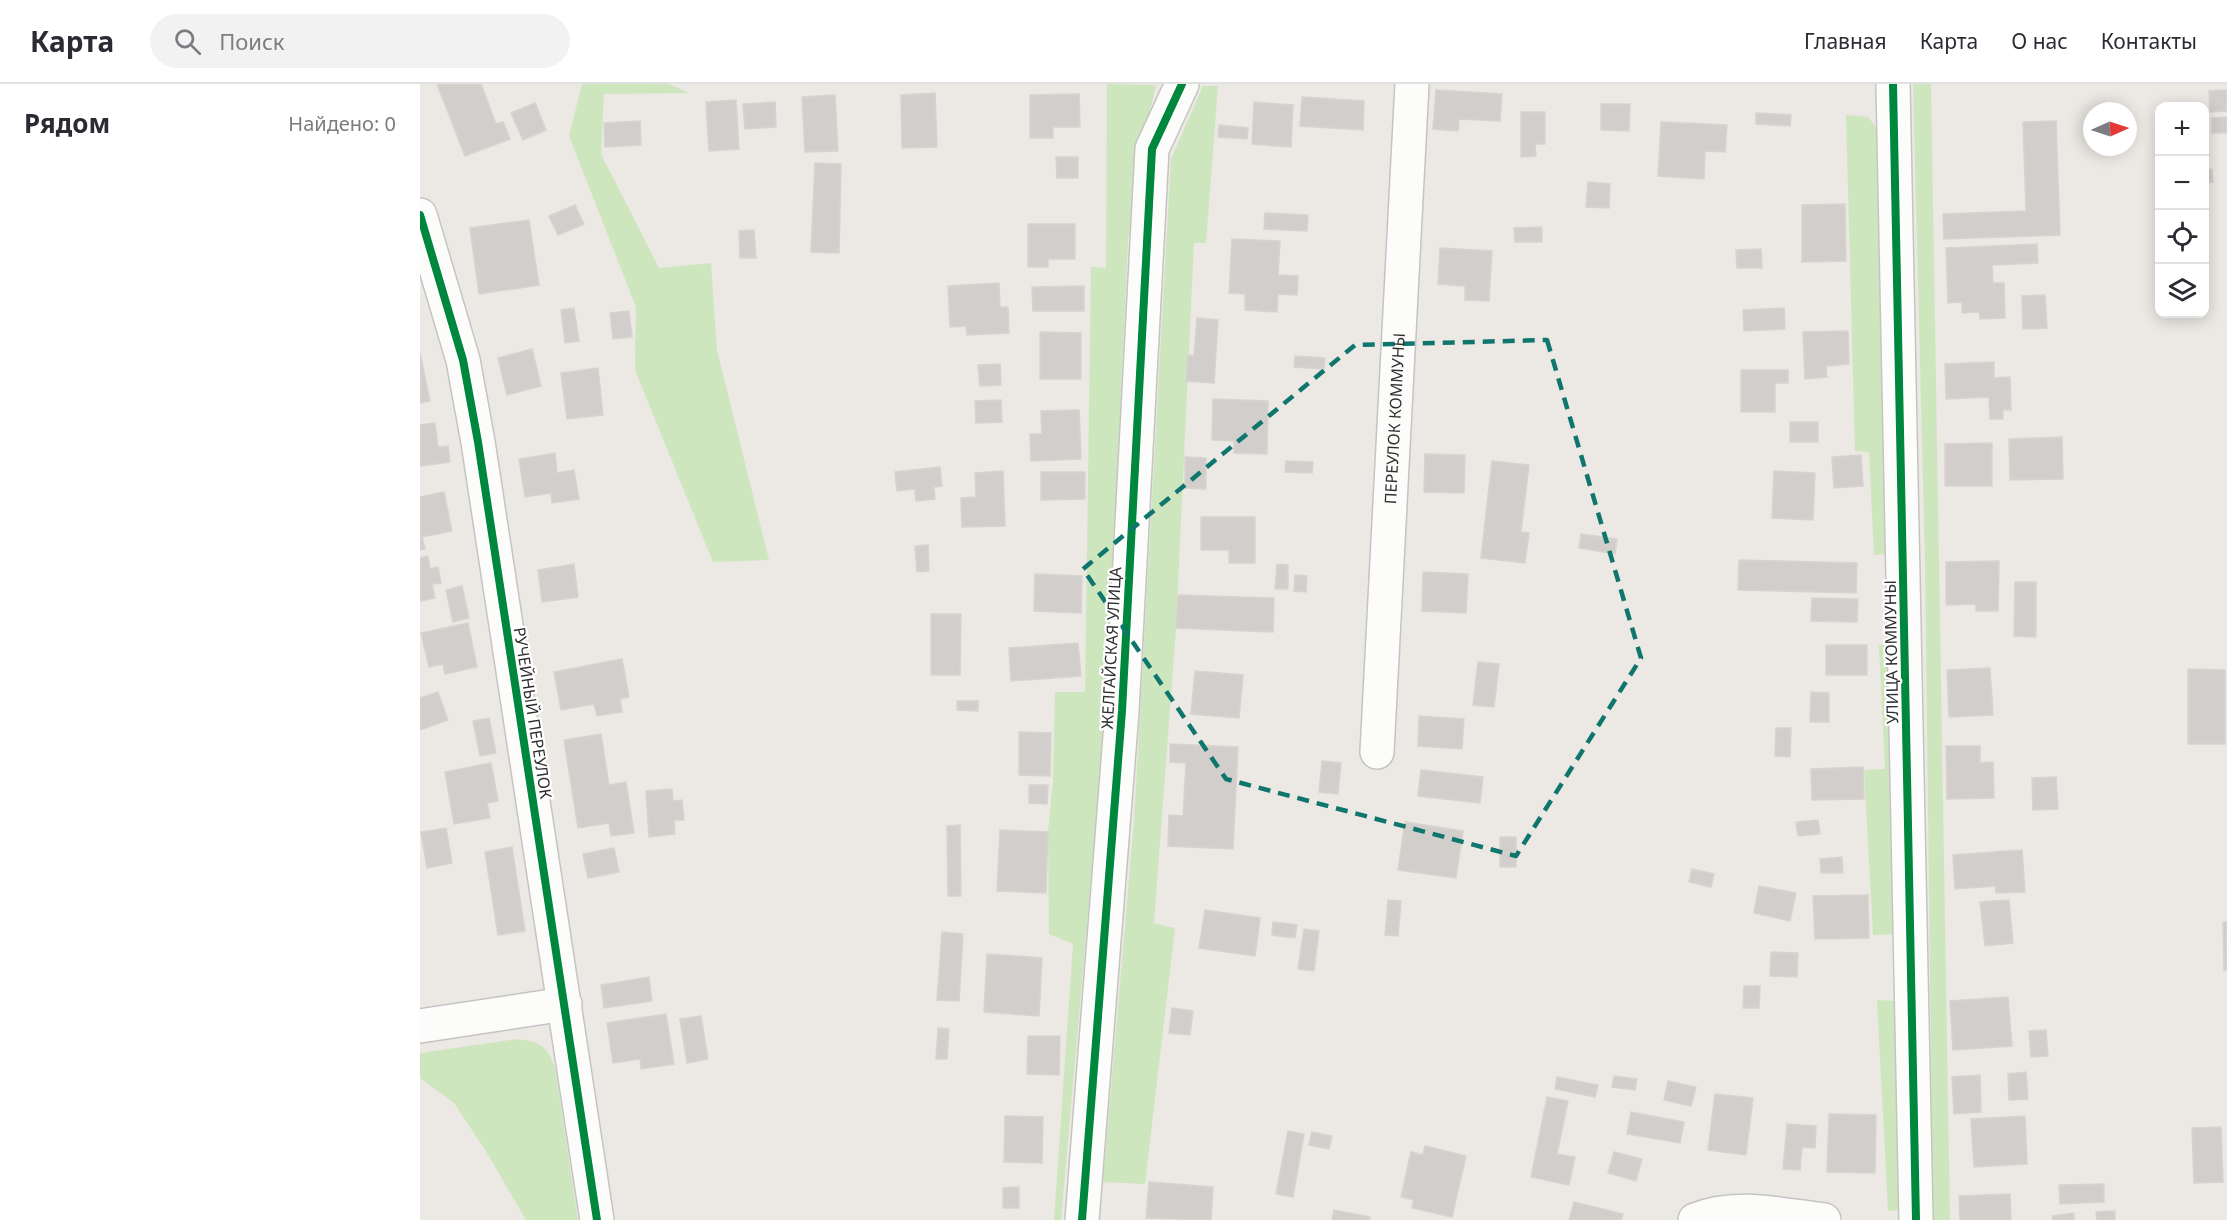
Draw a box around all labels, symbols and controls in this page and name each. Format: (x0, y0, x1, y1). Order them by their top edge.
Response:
search box (150, 14, 570, 68)
text: Карта (30, 22, 114, 60)
icon: search (171, 25, 204, 58)
text: Поиск (219, 26, 285, 56)
text: Главная (1804, 27, 1887, 55)
text: Карта (1920, 27, 1978, 55)
text: О нас (2011, 27, 2068, 55)
text: Контакты (2101, 27, 2197, 55)
north arrow (2083, 102, 2137, 156)
map controls (2155, 102, 2209, 318)
button: + (2155, 102, 2209, 156)
text: Рядом (24, 105, 110, 141)
text: Найдено: 0 (288, 110, 396, 137)
button: − (2155, 156, 2209, 210)
button: locate (2155, 210, 2209, 264)
button: layers (2155, 264, 2209, 318)
street label: ПЕРЕУЛОК КОММУНЫ (1379, 332, 1410, 505)
street label: ЖЕЛГАЙСКАЯ УЛИЦА (1096, 566, 1126, 730)
street label: УЛИЦА КОММУНЫ (1879, 580, 1903, 724)
street label: РУЧЕЙНЫЙ ПЕРЕУЛОК (509, 626, 557, 800)

